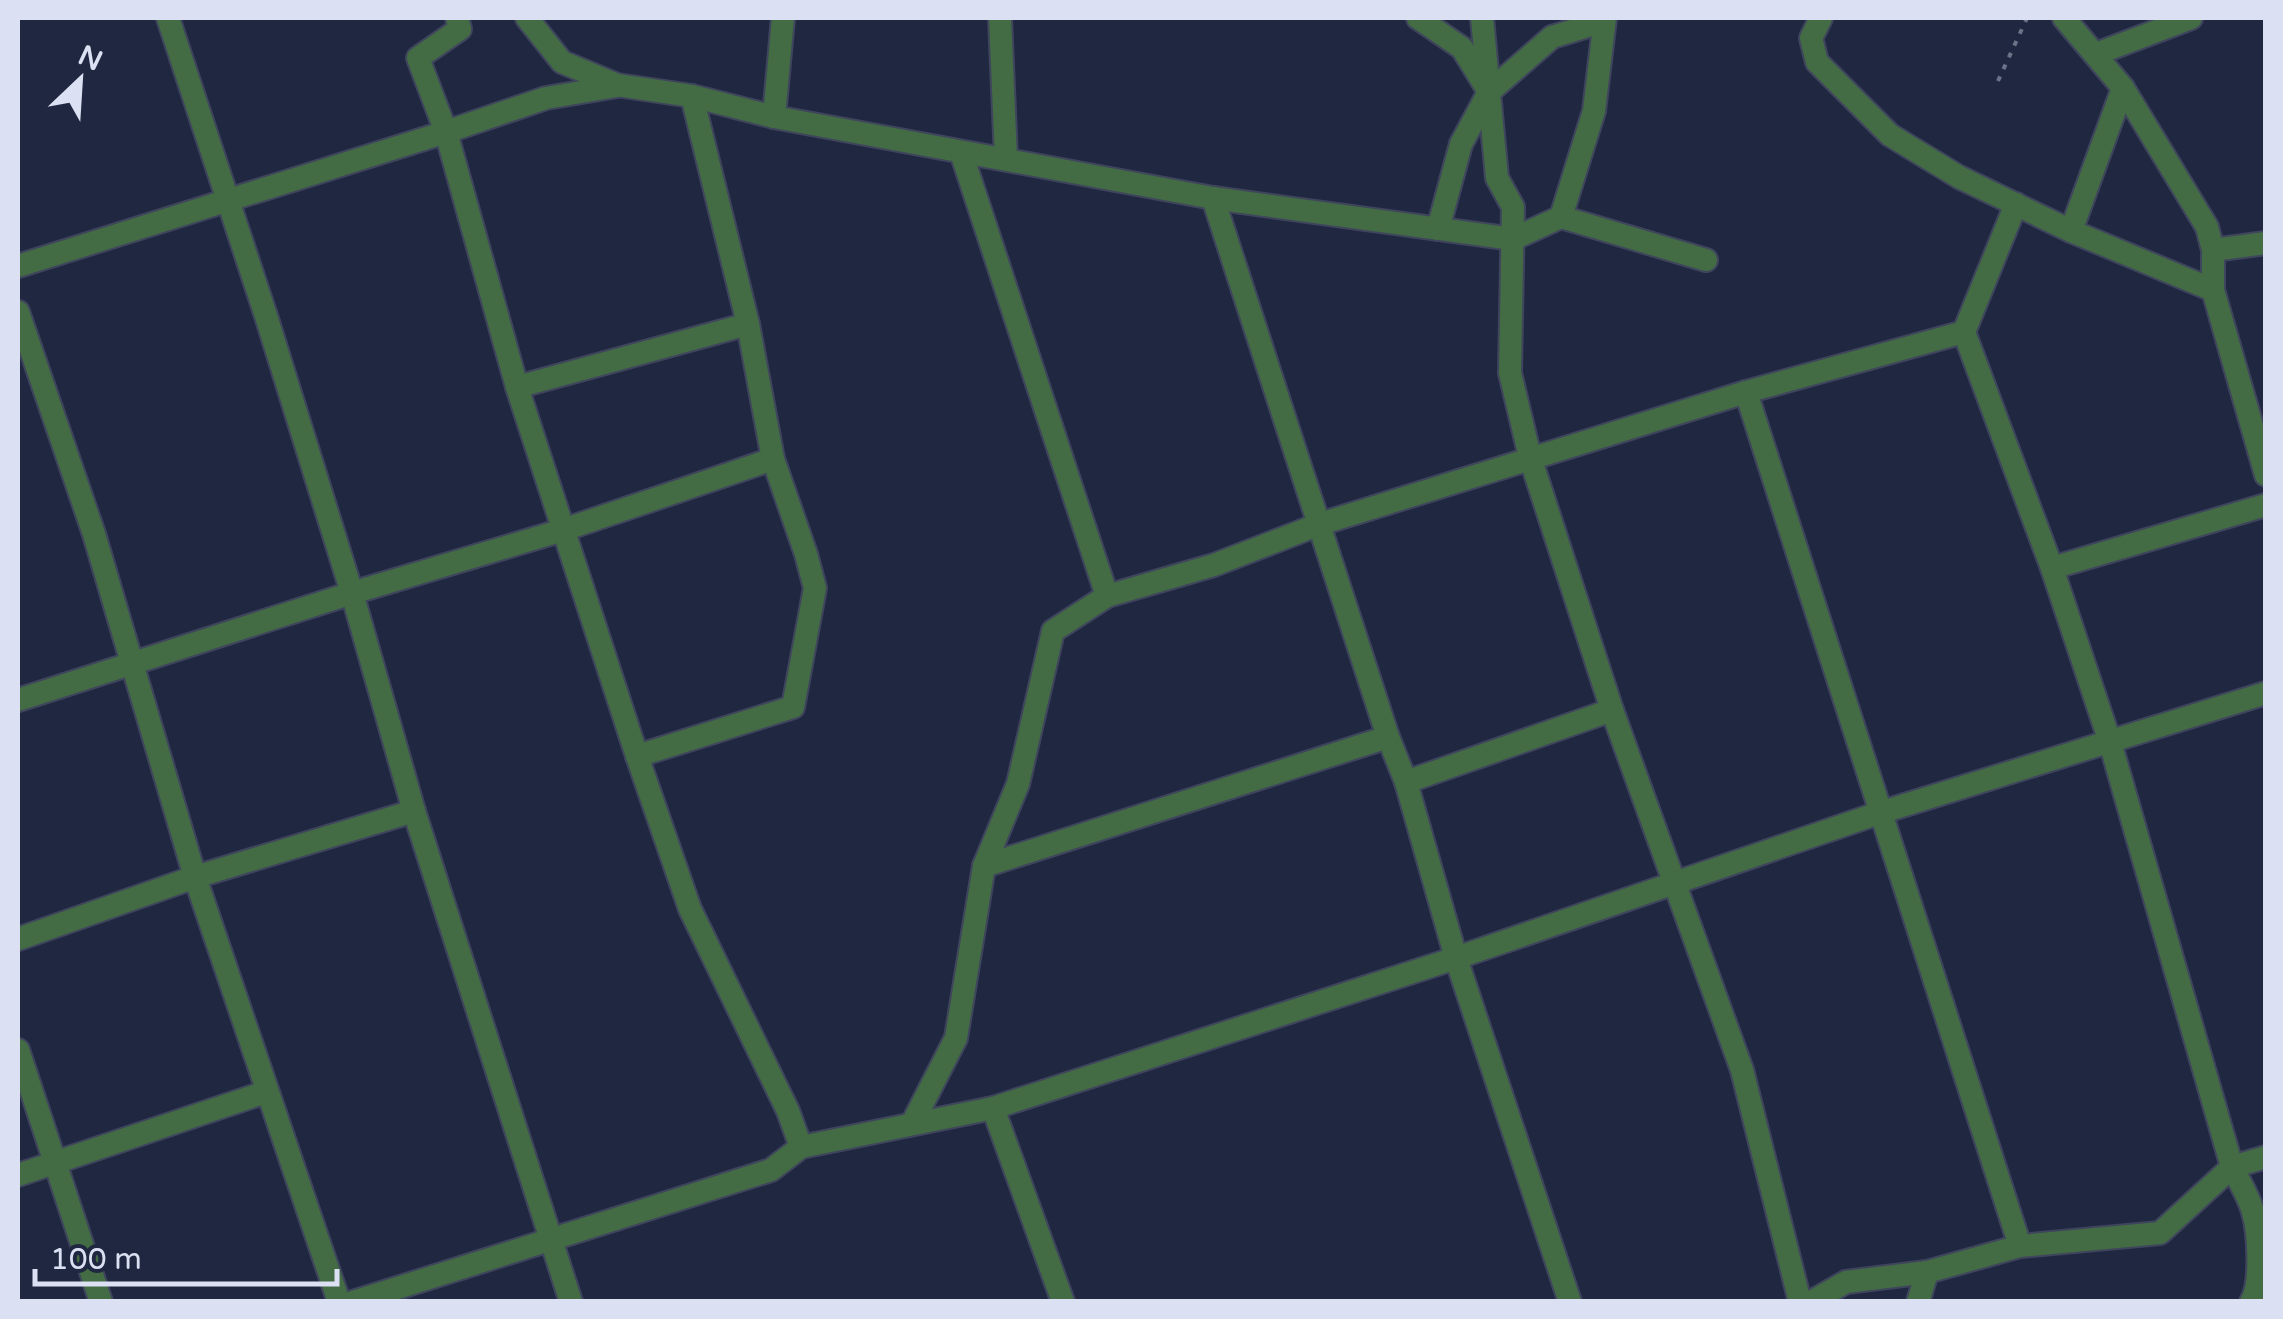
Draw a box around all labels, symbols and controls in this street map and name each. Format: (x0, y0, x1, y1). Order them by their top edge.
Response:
north arrow (30, 30, 130, 130)
text: N (73, 38, 108, 78)
scale bar (35, 1224, 338, 1286)
text: 100 m (50, 1241, 142, 1278)

